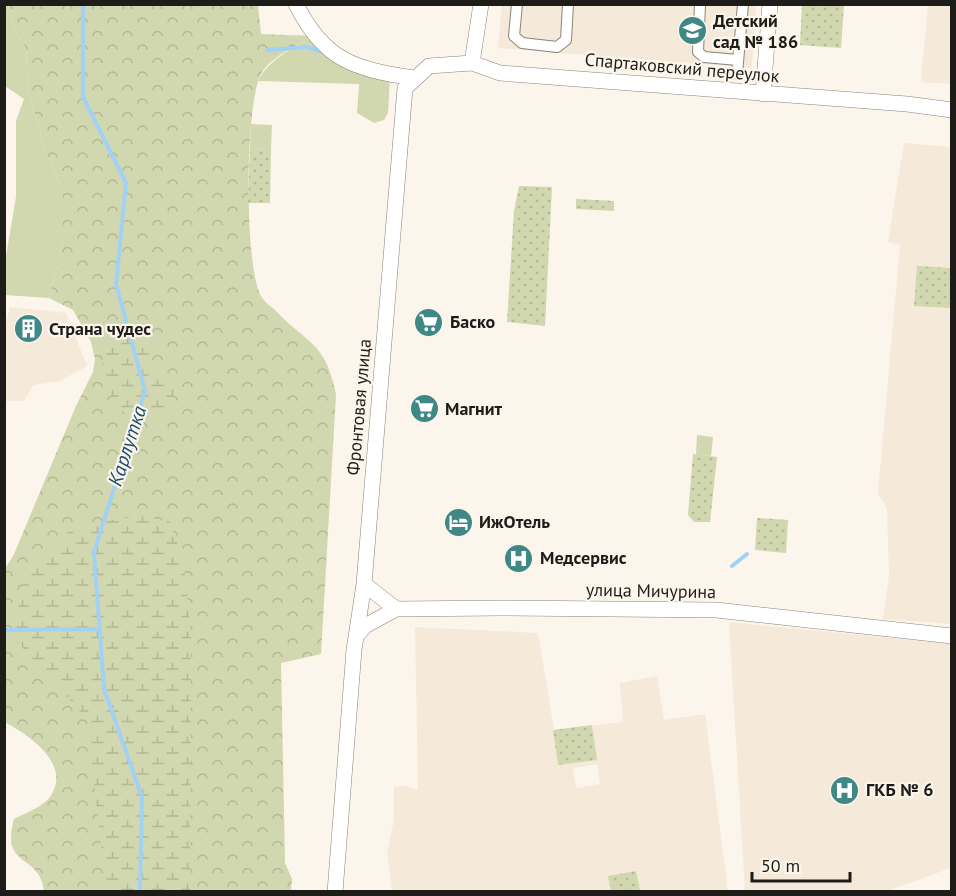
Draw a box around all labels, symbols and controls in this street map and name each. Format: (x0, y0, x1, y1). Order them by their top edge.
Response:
place label: Детский сад № 186 (713, 9, 798, 53)
school or university icon: Детский сад № 186 (676, 15, 708, 47)
street label: Спартаковский переулок (584, 48, 781, 88)
supermarket icon: Баско (413, 306, 445, 338)
place label: Баско (450, 310, 496, 333)
building icon: Страна чудес (12, 313, 44, 345)
place label: Страна чудес (49, 317, 151, 340)
street label: Фронтовая улица (341, 338, 376, 476)
supermarket icon: Магнит (408, 393, 440, 425)
place label: Магнит (445, 397, 503, 420)
water label: Карлутка (102, 402, 152, 489)
hotel icon: ИжОтель (442, 506, 474, 538)
place label: ИжОтель (479, 510, 550, 533)
hospital icon: Медсервис (503, 542, 535, 574)
place label: Медсервис (540, 546, 627, 569)
street label: улица Мичурина (586, 578, 716, 603)
hospital icon: ГКБ № 6 (829, 774, 861, 806)
place label: ГКБ № 6 (866, 778, 933, 801)
scale bar (752, 845, 850, 883)
text: 50 m (761, 854, 800, 877)

